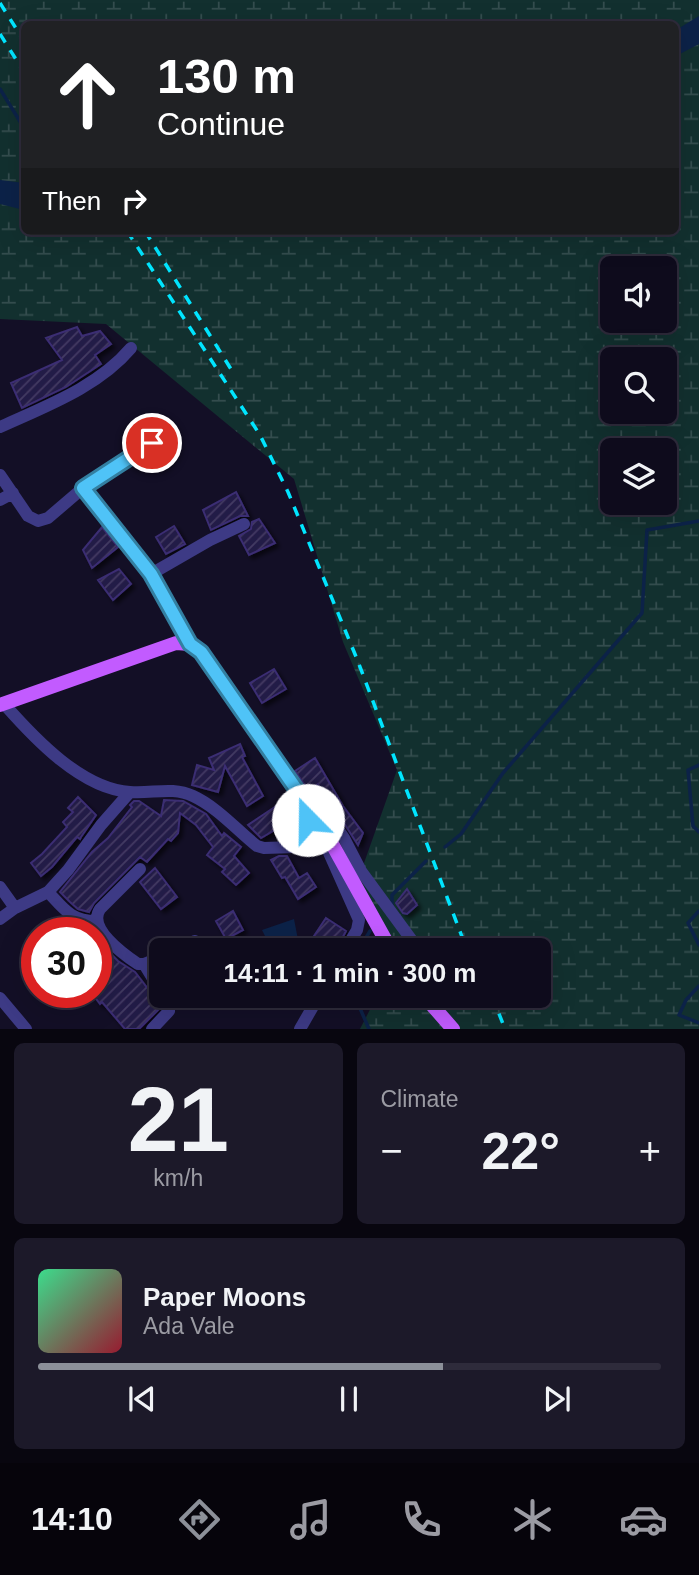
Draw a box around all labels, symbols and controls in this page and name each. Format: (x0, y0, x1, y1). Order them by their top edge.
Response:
icon: ahead (42, 49, 133, 140)
text: 130 m (157, 49, 296, 103)
text: Continue (157, 106, 285, 142)
icon: right (115, 182, 153, 220)
text: Then (42, 186, 101, 216)
map controls (600, 256, 677, 515)
button: sound (600, 256, 677, 333)
button: search (600, 347, 677, 424)
pin (122, 413, 182, 473)
icon: arrive (133, 424, 171, 462)
button: layers (600, 438, 677, 515)
position arrow (271, 783, 345, 857)
speed limit sign: 30 (21, 917, 112, 1008)
text: 14:11 · 1 min · 300 m (224, 958, 476, 988)
text: 21 (128, 1069, 229, 1170)
text: Climate (381, 1086, 458, 1112)
text: 22° (481, 1122, 560, 1180)
text: − (381, 1130, 403, 1172)
text: + (639, 1130, 661, 1172)
text: km/h (153, 1165, 203, 1191)
text: Paper Moons (143, 1282, 306, 1312)
text: Ada Vale (143, 1313, 235, 1339)
icon: previous (123, 1380, 161, 1418)
icon: pause (330, 1380, 368, 1418)
icon: next (538, 1380, 576, 1418)
icon: directions (175, 1495, 224, 1544)
icon: music (286, 1495, 335, 1544)
icon: phone (397, 1495, 446, 1544)
icon: climate (508, 1495, 557, 1544)
icon: car (619, 1495, 668, 1544)
text: 14:10 (31, 1501, 113, 1537)

